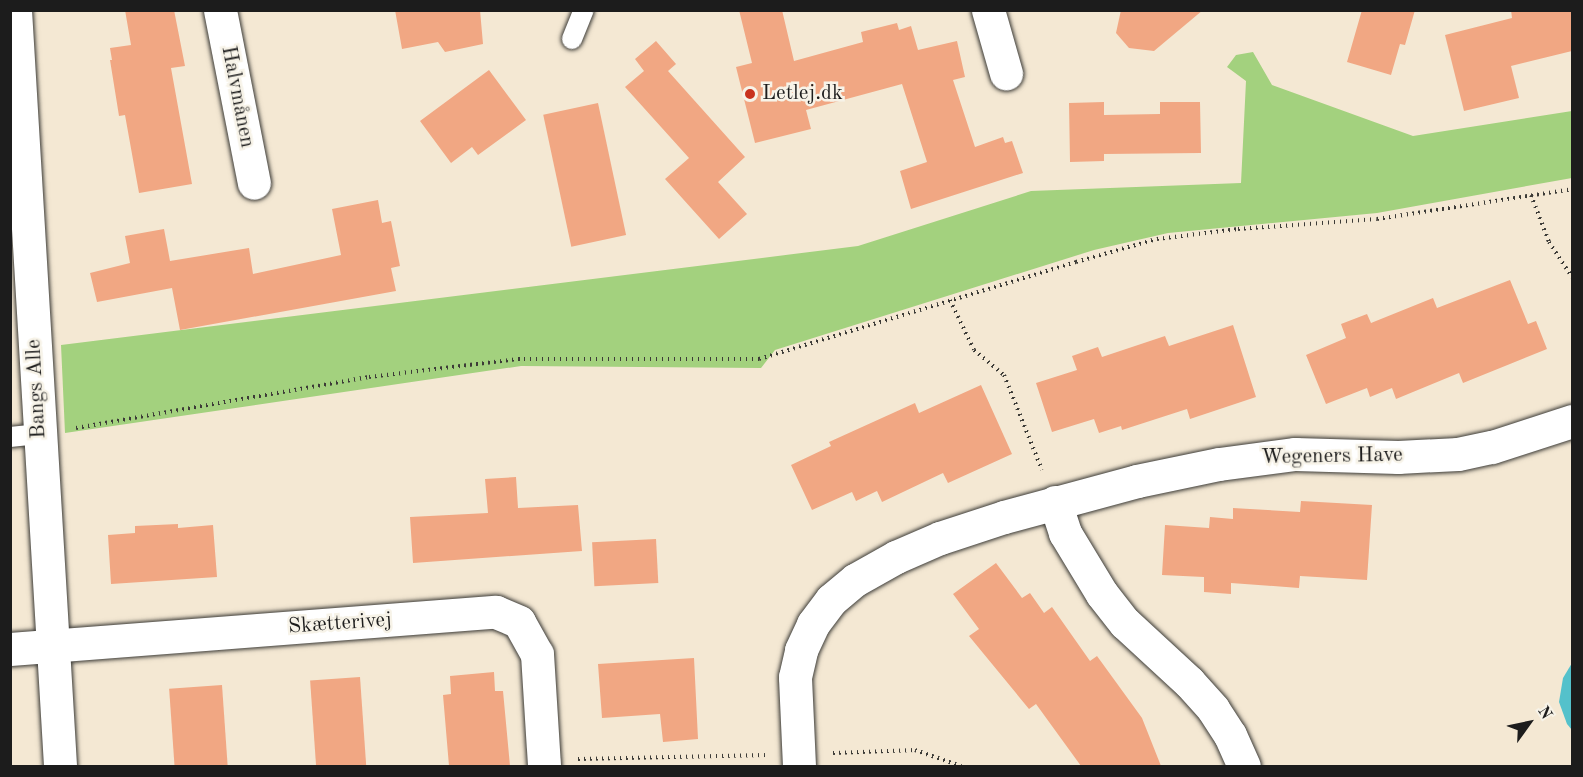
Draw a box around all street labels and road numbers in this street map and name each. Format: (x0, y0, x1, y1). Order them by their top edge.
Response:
street label: Halvmånen (215, 44, 259, 150)
street label: Bangs Alle (22, 339, 52, 439)
street label: Wegeners Have (1261, 443, 1403, 471)
street label: Skætterivej (287, 608, 393, 640)

